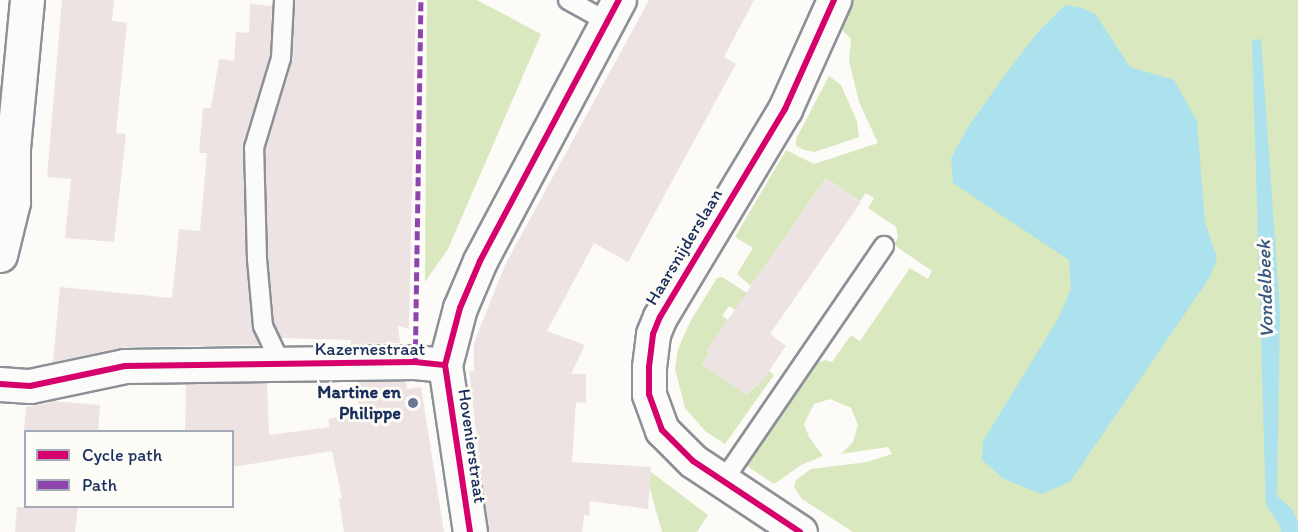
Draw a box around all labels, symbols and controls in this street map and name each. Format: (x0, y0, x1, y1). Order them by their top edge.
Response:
street label: Haarsnijderslaan (641, 185, 727, 309)
water label: Vondelbeek (1251, 240, 1279, 338)
street label: Kazernestraat (315, 338, 425, 360)
place label: Martine en Philippe (317, 382, 401, 424)
street label: Hovenierstraat (453, 387, 491, 505)
marker: Martine en Philippe (406, 396, 420, 410)
legend (24, 430, 234, 508)
text: Cycle path (82, 444, 162, 466)
text: Path (82, 474, 117, 496)

